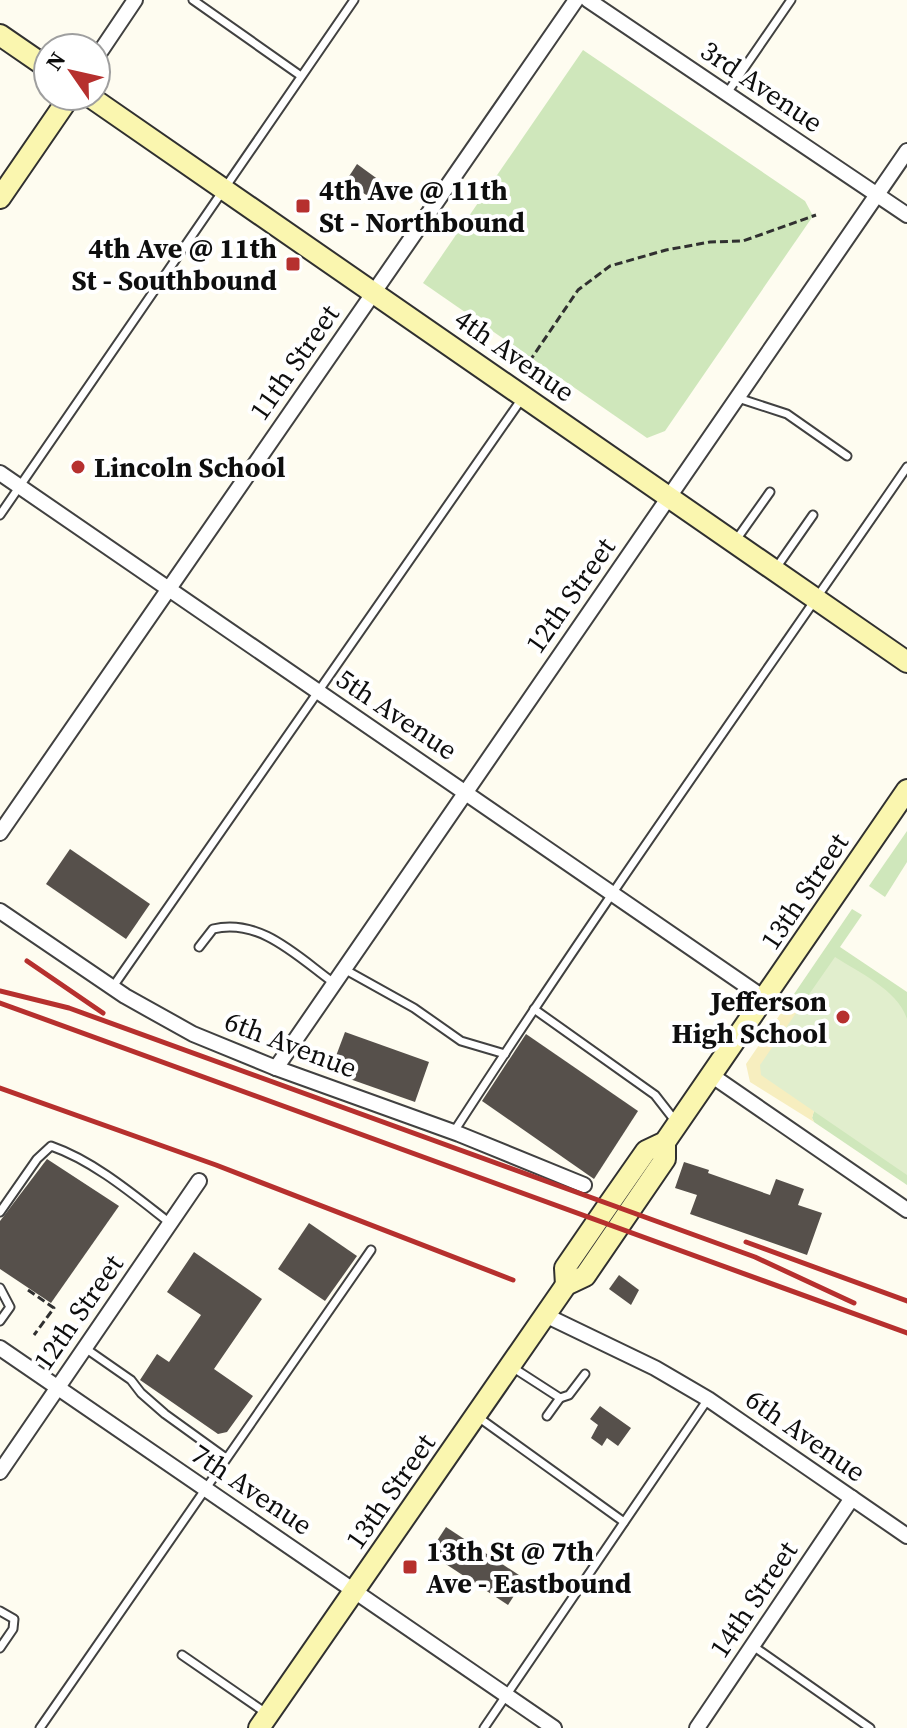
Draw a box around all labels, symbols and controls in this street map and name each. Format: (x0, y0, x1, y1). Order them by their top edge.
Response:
street label: 3rd Avenue (693, 31, 831, 141)
north arrow (32, 32, 112, 112)
text: N (39, 46, 72, 76)
place label: 4th Ave @ 11th St - Northbound (319, 171, 525, 241)
marker: 4th Ave @ 11th St - Northbound (294, 197, 312, 215)
place label: 4th Ave @ 11th St - Southbound (72, 229, 277, 299)
marker: 4th Ave @ 11th St - Southbound (284, 255, 302, 273)
street label: 11th Street (240, 296, 348, 427)
street label: 4th Avenue (447, 300, 583, 410)
place label: Lincoln School (94, 448, 285, 486)
marker: Lincoln School (69, 458, 87, 476)
street label: 12th Street (516, 529, 624, 660)
street label: 5th Avenue (329, 660, 465, 768)
street label: 13th Street (751, 825, 857, 957)
place label: Jefferson High School (671, 982, 827, 1052)
street label: 6th Avenue (220, 1001, 362, 1087)
marker: Jefferson High School (834, 1008, 852, 1026)
street label: 12th Street (24, 1246, 132, 1377)
street label: 6th Avenue (738, 1380, 874, 1490)
street label: 13th Street (336, 1425, 444, 1556)
street label: 7th Avenue (184, 1435, 320, 1543)
place label: 13th St @ 7th Ave - Eastbound (426, 1532, 632, 1602)
street label: 14th Street (700, 1533, 806, 1665)
marker: 13th St @ 7th Ave - Eastbound (401, 1558, 419, 1576)

